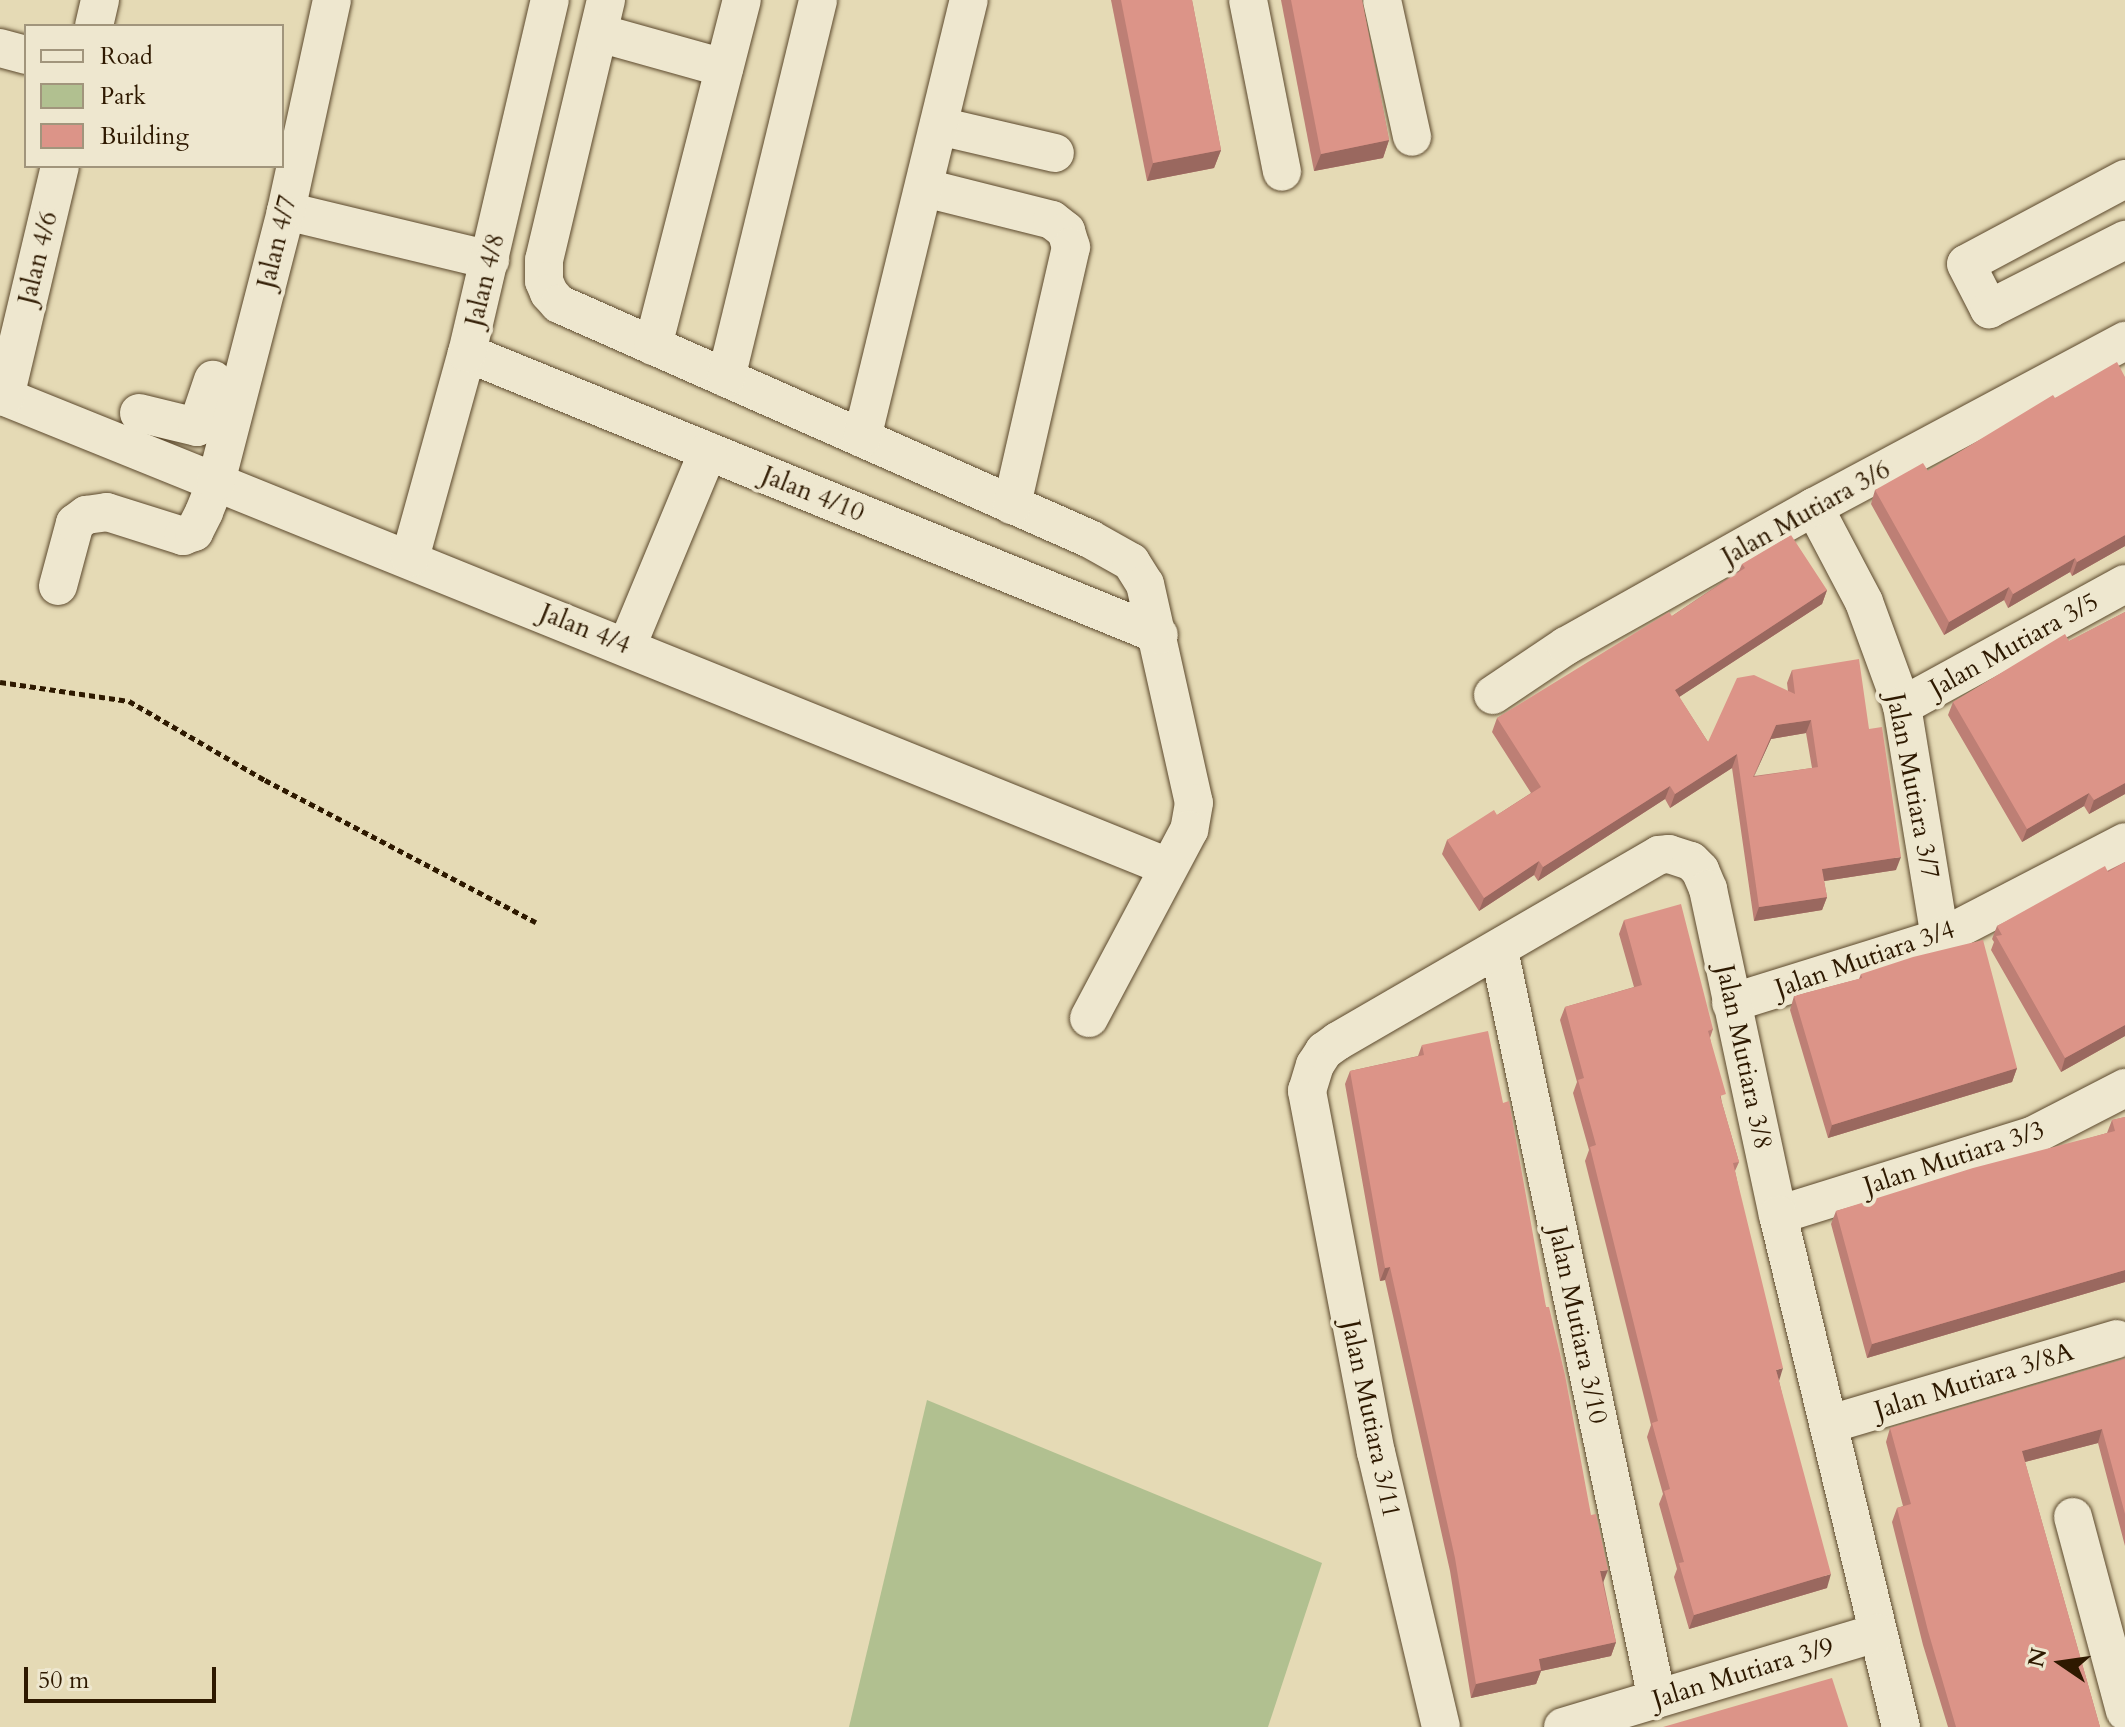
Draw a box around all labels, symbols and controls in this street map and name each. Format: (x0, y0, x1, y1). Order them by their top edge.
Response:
legend (24, 24, 284, 168)
text: Road (100, 40, 153, 73)
text: Park (100, 80, 146, 113)
text: Building (100, 120, 189, 153)
street label: Jalan 4/7 (250, 192, 304, 292)
street label: Jalan 4/6 (11, 208, 65, 308)
street label: Jalan 4/8 (458, 230, 512, 330)
street label: Jalan Mutiara 3/6 (1716, 454, 1896, 572)
street label: Jalan 4/10 (757, 459, 869, 529)
street label: Jalan Mutiara 3/5 (1924, 586, 2104, 704)
street label: Jalan 4/4 (535, 597, 635, 661)
street label: Jalan Mutiara 3/7 (1880, 691, 1946, 881)
street label: Jalan Mutiara 3/4 (1771, 914, 1959, 1004)
street label: Jalan Mutiara 3/8 (1709, 962, 1779, 1152)
street label: Jalan Mutiara 3/3 (1860, 1114, 2048, 1202)
street label: Jalan Mutiara 3/10 (1542, 1223, 1614, 1427)
street label: Jalan Mutiara 3/11 (1335, 1317, 1407, 1521)
street label: Jalan Mutiara 3/8A (1871, 1336, 2077, 1426)
north arrow (2021, 1623, 2101, 1703)
street label: Jalan Mutiara 3/9 (1649, 1631, 1837, 1715)
text: N (2021, 1645, 2054, 1670)
scale bar (28, 1651, 220, 1701)
text: 50 m (38, 1664, 89, 1697)

